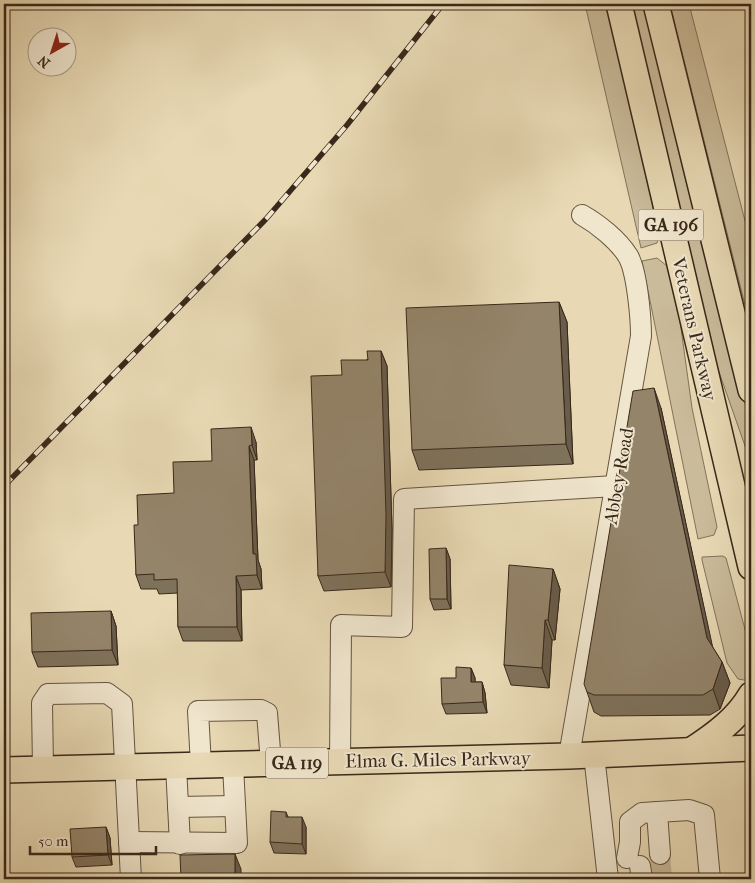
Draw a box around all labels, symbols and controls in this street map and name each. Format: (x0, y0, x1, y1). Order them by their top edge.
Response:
north arrow (28, 28, 78, 78)
text: N (34, 52, 54, 72)
road number: GA 196 (638, 210, 704, 240)
street label: Veterans Parkway (667, 255, 721, 404)
street label: Abbey Road (599, 425, 638, 527)
street label: Elma G. Miles Parkway (345, 747, 532, 773)
road number: GA 119 (266, 748, 328, 778)
scale bar (30, 823, 156, 855)
text: 50 m (38, 832, 69, 850)

